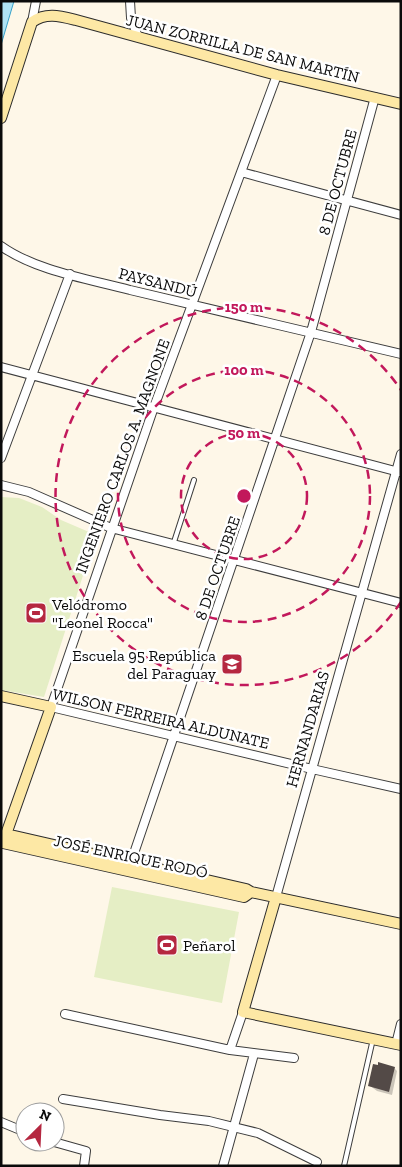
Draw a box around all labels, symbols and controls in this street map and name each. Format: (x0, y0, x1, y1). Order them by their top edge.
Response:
street label: JUAN ZORRILLA DE SAN MARTÍN (124, 10, 362, 87)
street label: 8 DE OCTUBRE (314, 127, 361, 237)
street label: PAYSANDÚ (117, 264, 199, 301)
text: 150 m (225, 298, 263, 316)
street label: INGENIERO CARLOS A. MAGNONE (71, 336, 174, 576)
text: 100 m (224, 361, 264, 379)
text: 50 m (228, 424, 260, 442)
centre of rings (235, 487, 253, 505)
street label: 8 DE OCTUBRE (191, 514, 244, 623)
place label: Velódromo "Leonel Rocca" (51, 595, 153, 632)
sports icon: Velódromo "Leonel Rocca" (24, 601, 48, 625)
place label: Escuela 95 República del Paraguay (72, 646, 217, 683)
school or university icon: Escuela 95 República del Paraguay (220, 652, 244, 676)
street label: HERNANDARIAS (282, 669, 333, 789)
street label: WILSON FERREIRA ALDUNATE (51, 684, 271, 753)
street label: JOSÉ ENRIQUE RODÓ (52, 831, 210, 882)
sports icon: Peñarol (155, 933, 179, 957)
place label: Peñarol (183, 936, 235, 955)
north arrow (15, 1102, 65, 1152)
text: N (37, 1106, 54, 1126)

